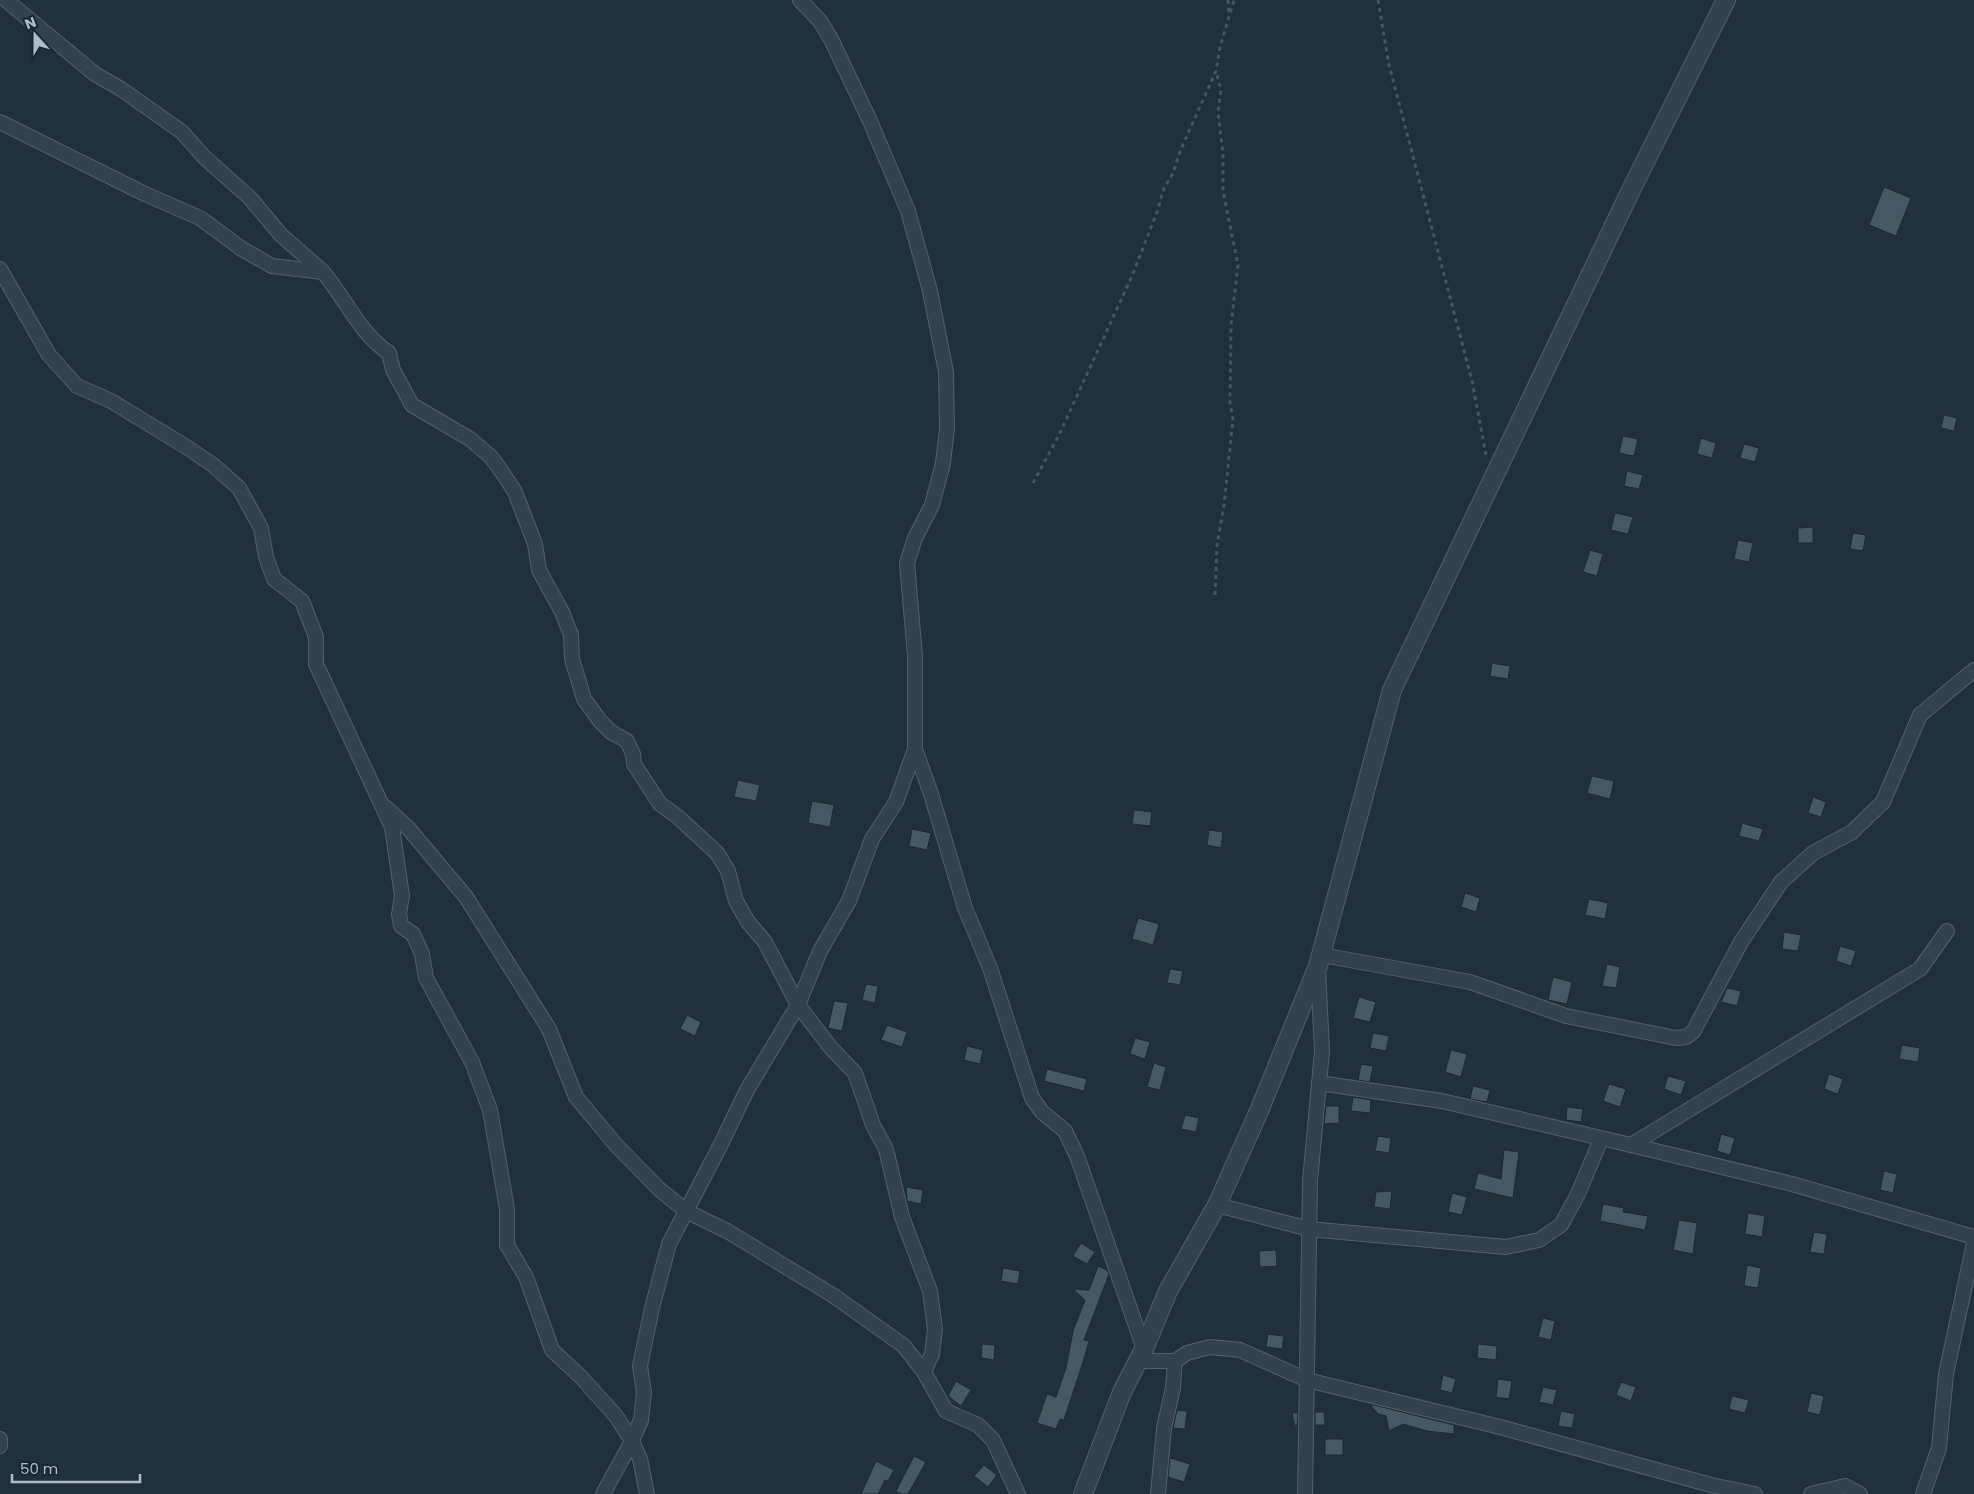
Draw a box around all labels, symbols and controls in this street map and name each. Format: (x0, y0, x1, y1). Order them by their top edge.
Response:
north arrow (10, 10, 60, 60)
text: N (22, 12, 39, 34)
scale bar (12, 1452, 140, 1484)
text: 50 m (20, 1458, 58, 1479)

